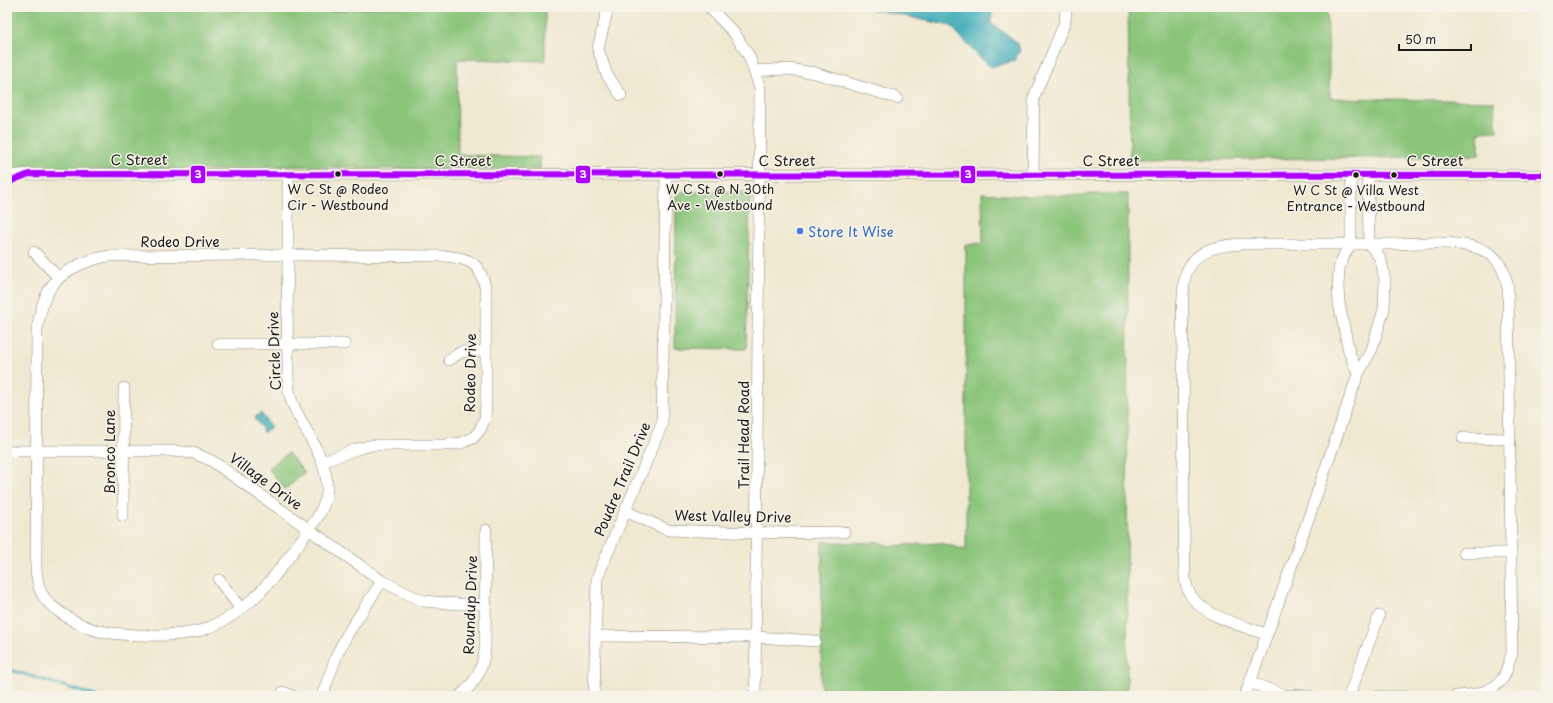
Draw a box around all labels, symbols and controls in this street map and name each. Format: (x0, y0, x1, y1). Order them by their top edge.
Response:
scale bar (1399, 26, 1471, 52)
text: 50 m (1405, 30, 1436, 48)
street label: C Street (111, 149, 168, 170)
street label: C Street (435, 150, 492, 171)
street label: C Street (759, 150, 816, 171)
street label: C Street (1083, 150, 1140, 171)
street label: C Street (1407, 150, 1464, 171)
line badge: 3 (190, 165, 206, 184)
text: 3 (194, 165, 202, 182)
line badge: 3 (575, 165, 591, 184)
text: 3 (579, 165, 587, 182)
line badge: 3 (960, 165, 976, 184)
text: 3 (964, 165, 972, 182)
marker: W C St @ Rodeo Cir - Westbound (333, 169, 343, 179)
marker: W C St @ N 30th Ave - Westbound (715, 169, 725, 179)
marker: W C St @ Villa West Entrance - Westbound (1351, 170, 1361, 180)
unlabelled marker (1389, 170, 1399, 180)
place label: W C St @ Rodeo Cir - Westbound (287, 179, 389, 214)
place label: W C St @ N 30th Ave - Westbound (666, 179, 774, 214)
place label: W C St @ Villa West Entrance - Westbound (1287, 180, 1425, 215)
place label: Store It Wise (808, 221, 894, 242)
marker: Store It Wise (795, 226, 805, 236)
street label: Rodeo Drive (140, 231, 220, 252)
street label: Circle Drive (262, 311, 286, 391)
street label: Rodeo Drive (459, 333, 481, 413)
street label: Trail Head Road (733, 381, 754, 489)
street label: Bronco Lane (99, 409, 120, 494)
street label: Poudre Trail Drive (588, 419, 656, 539)
street label: Village Drive (225, 447, 307, 515)
street label: West Valley Drive (674, 504, 792, 528)
street label: Roundup Drive (458, 555, 482, 655)

